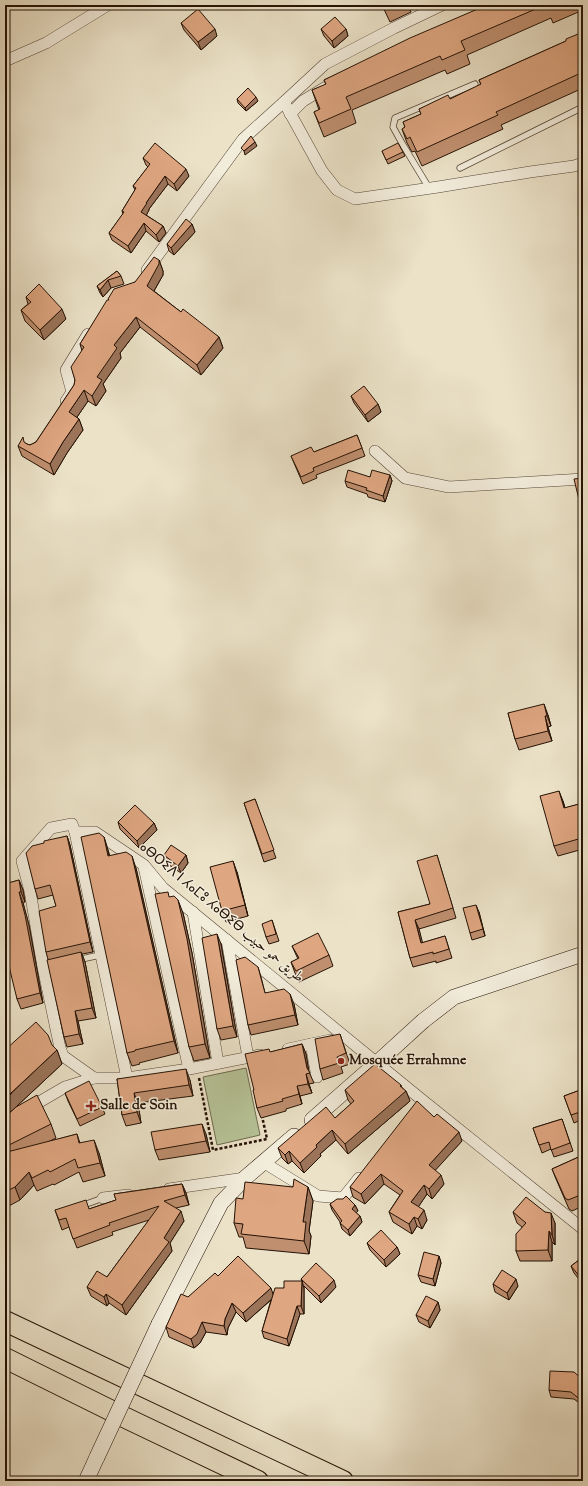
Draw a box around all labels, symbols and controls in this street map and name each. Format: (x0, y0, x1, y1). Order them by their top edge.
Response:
street label: ⴰⴱⵔⵉⴷ ⵏ ⵃⴰⵎⵓ ⵃⴰⴱⵉⴱ طريق حمو حبيب (134, 838, 308, 988)
place label: Mosquée Errahmne (349, 1051, 467, 1071)
marker: Mosquée Errahmne (336, 1056, 346, 1066)
place label: Salle de Soin (100, 1096, 178, 1116)
marker: Salle de Soin (85, 1100, 97, 1112)

